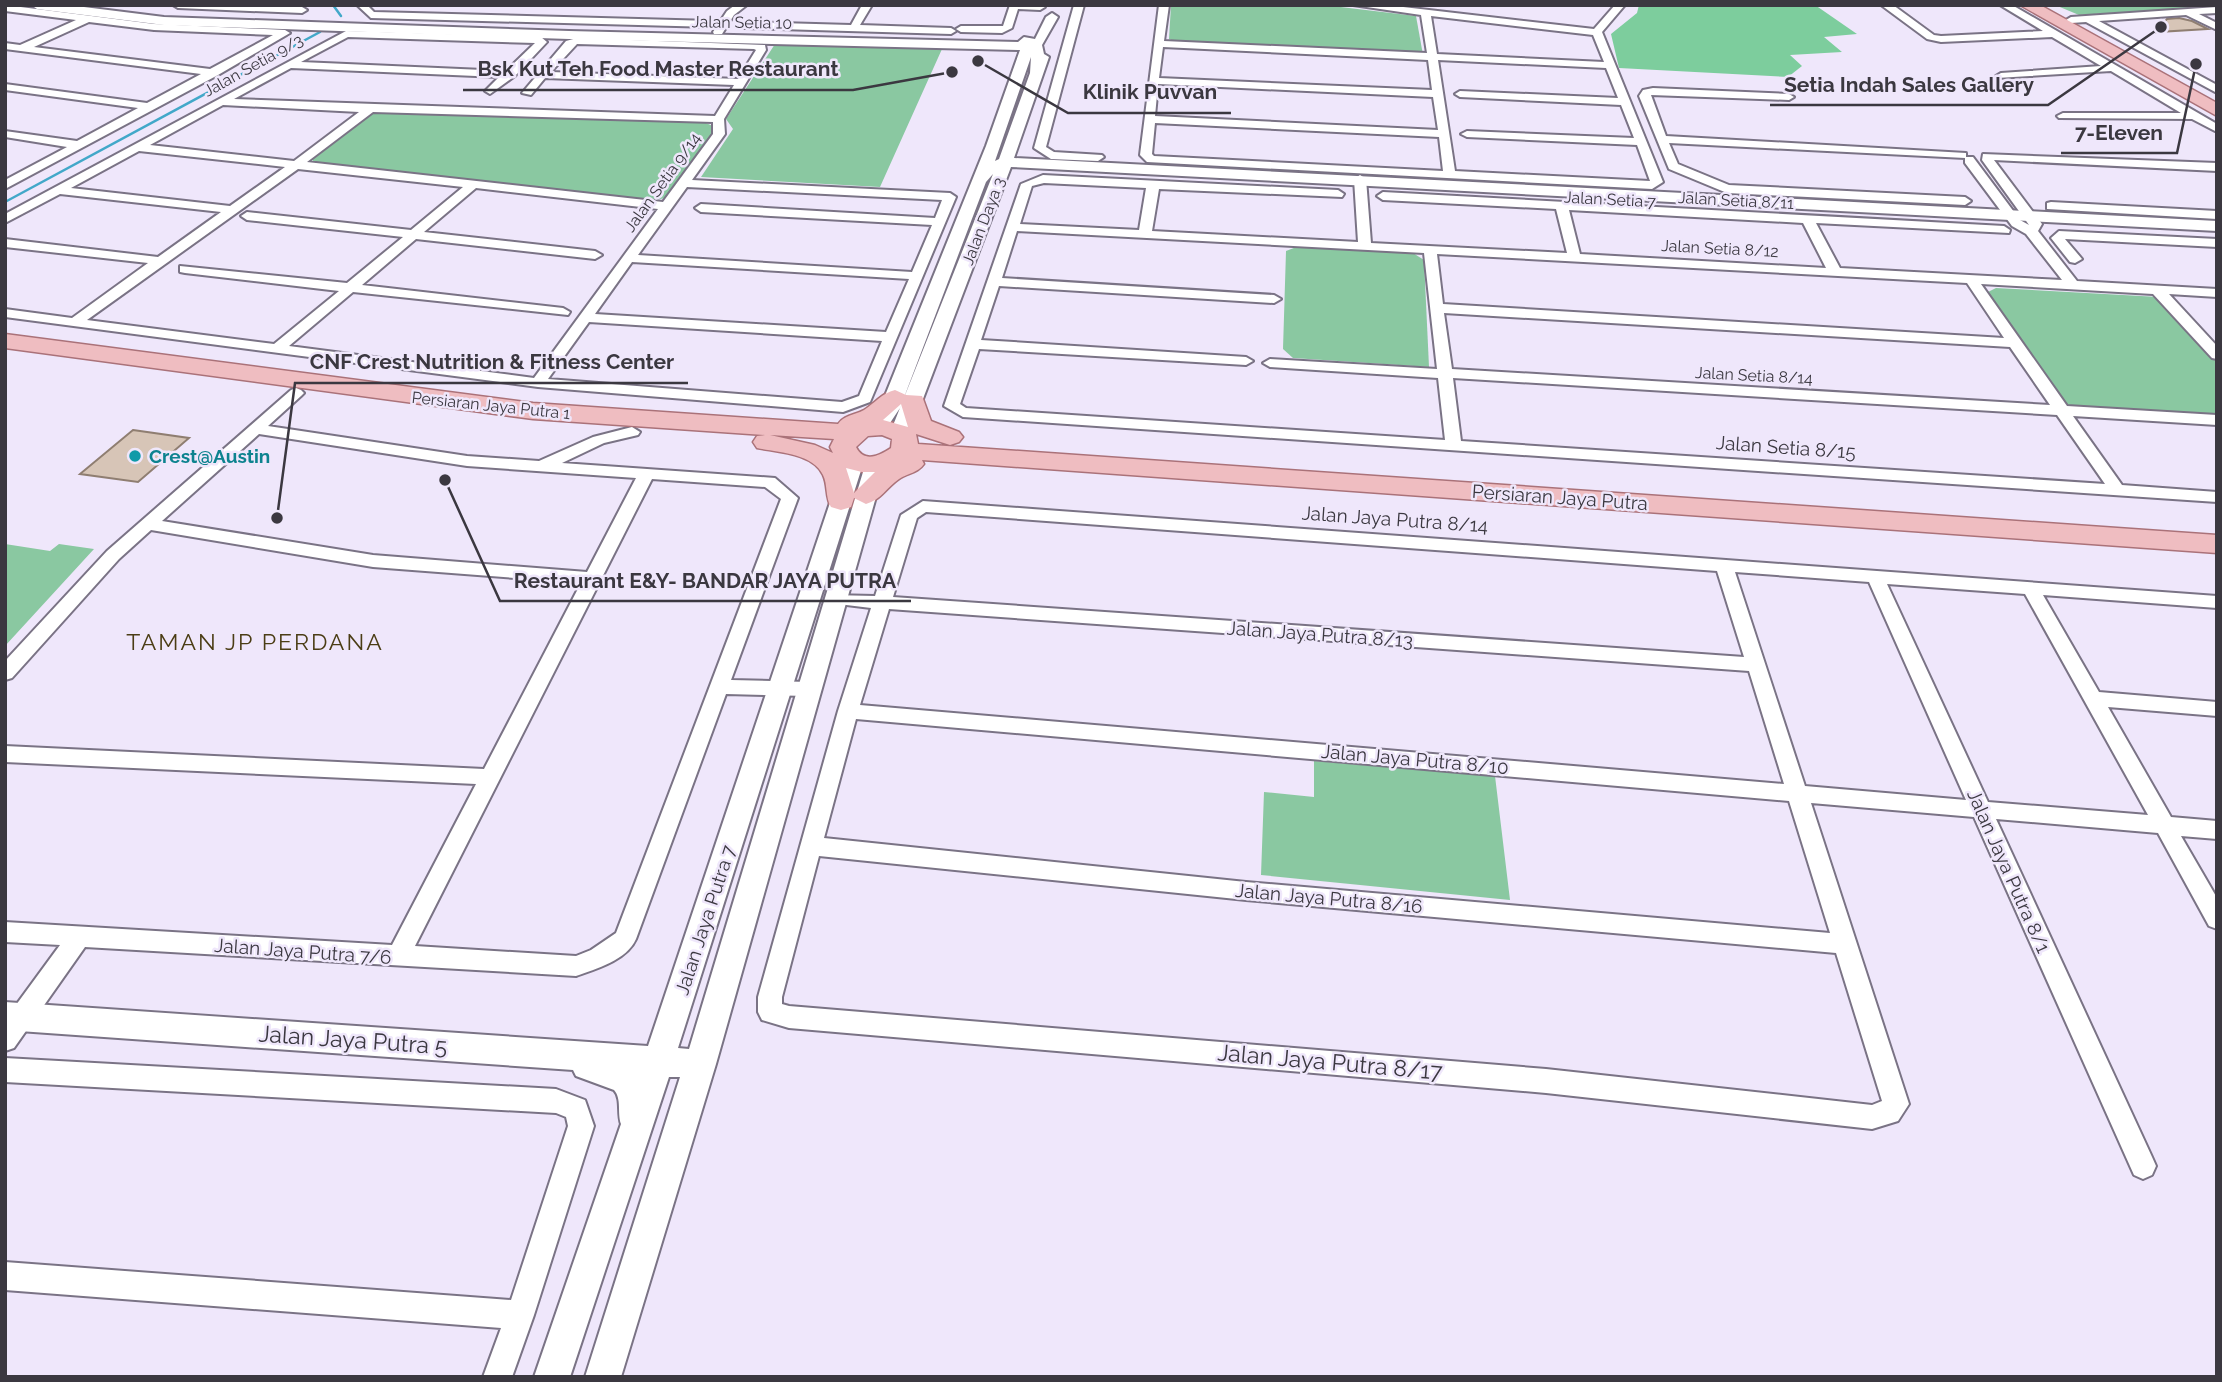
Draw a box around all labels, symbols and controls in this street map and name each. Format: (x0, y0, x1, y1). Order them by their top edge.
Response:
street label: Jalan Setia 10 (692, 12, 792, 33)
street label: Jalan Setia 9/3 (200, 30, 306, 101)
callout: Bsk Kut Teh Food Master Restaurant (463, 48, 853, 90)
text: Bsk Kut Teh Food Master Restaurant (477, 56, 839, 81)
callout: Setia Indah Sales Gallery (1770, 63, 2048, 105)
callout: Klinik Puvvan (1068, 71, 1231, 113)
text: Setia Indah Sales Gallery (1784, 72, 2035, 97)
text: Klinik Puvvan (1083, 79, 1217, 104)
callout: 7-Eleven (2061, 111, 2177, 153)
text: 7-Eleven (2075, 120, 2163, 145)
street label: Jalan Setia 9/14 (620, 129, 705, 236)
street label: Jalan Daya 3 (958, 175, 1009, 268)
street label: Jalan Setia 7 (1564, 188, 1657, 211)
street label: Jalan Setia 8/11 (1678, 188, 1795, 213)
street label: Jalan Setia 8/12 (1661, 236, 1779, 261)
callout: CNF Crest Nutrition & Fitness Center (295, 341, 688, 383)
text: CNF Crest Nutrition & Fitness Center (310, 349, 674, 374)
street label: Jalan Setia 8/14 (1695, 363, 1814, 388)
street label: Persiaran Jaya Putra 1 (411, 388, 571, 423)
street label: Jalan Setia 8/15 (1715, 431, 1857, 463)
place label: Crest@Austin (149, 445, 270, 467)
marker: Crest@Austin (127, 448, 143, 464)
street label: Persiaran Jaya Putra (1471, 480, 1649, 514)
street label: Jalan Jaya Putra 8/14 (1301, 502, 1489, 536)
callout: Restaurant E&Y- BANDAR JAYA PUTRA (500, 559, 911, 601)
text: Restaurant E&Y- BANDAR JAYA PUTRA (514, 568, 897, 593)
street label: Jalan Jaya Putra 8/13 (1226, 617, 1414, 651)
district label: TAMAN JP PERDANA (126, 628, 384, 655)
street label: Jalan Jaya Putra 8/10 (1320, 740, 1510, 778)
street label: Jalan Jaya Putra 8/1 (1963, 786, 2055, 956)
street label: Jalan Jaya Putra 7 (670, 842, 740, 998)
street label: Jalan Jaya Putra 8/16 (1235, 879, 1423, 917)
street label: Jalan Jaya Putra 7/6 (214, 934, 392, 968)
street label: Jalan Jaya Putra 5 (258, 1019, 448, 1060)
street label: Jalan Jaya Putra 8/17 (1216, 1038, 1444, 1085)

